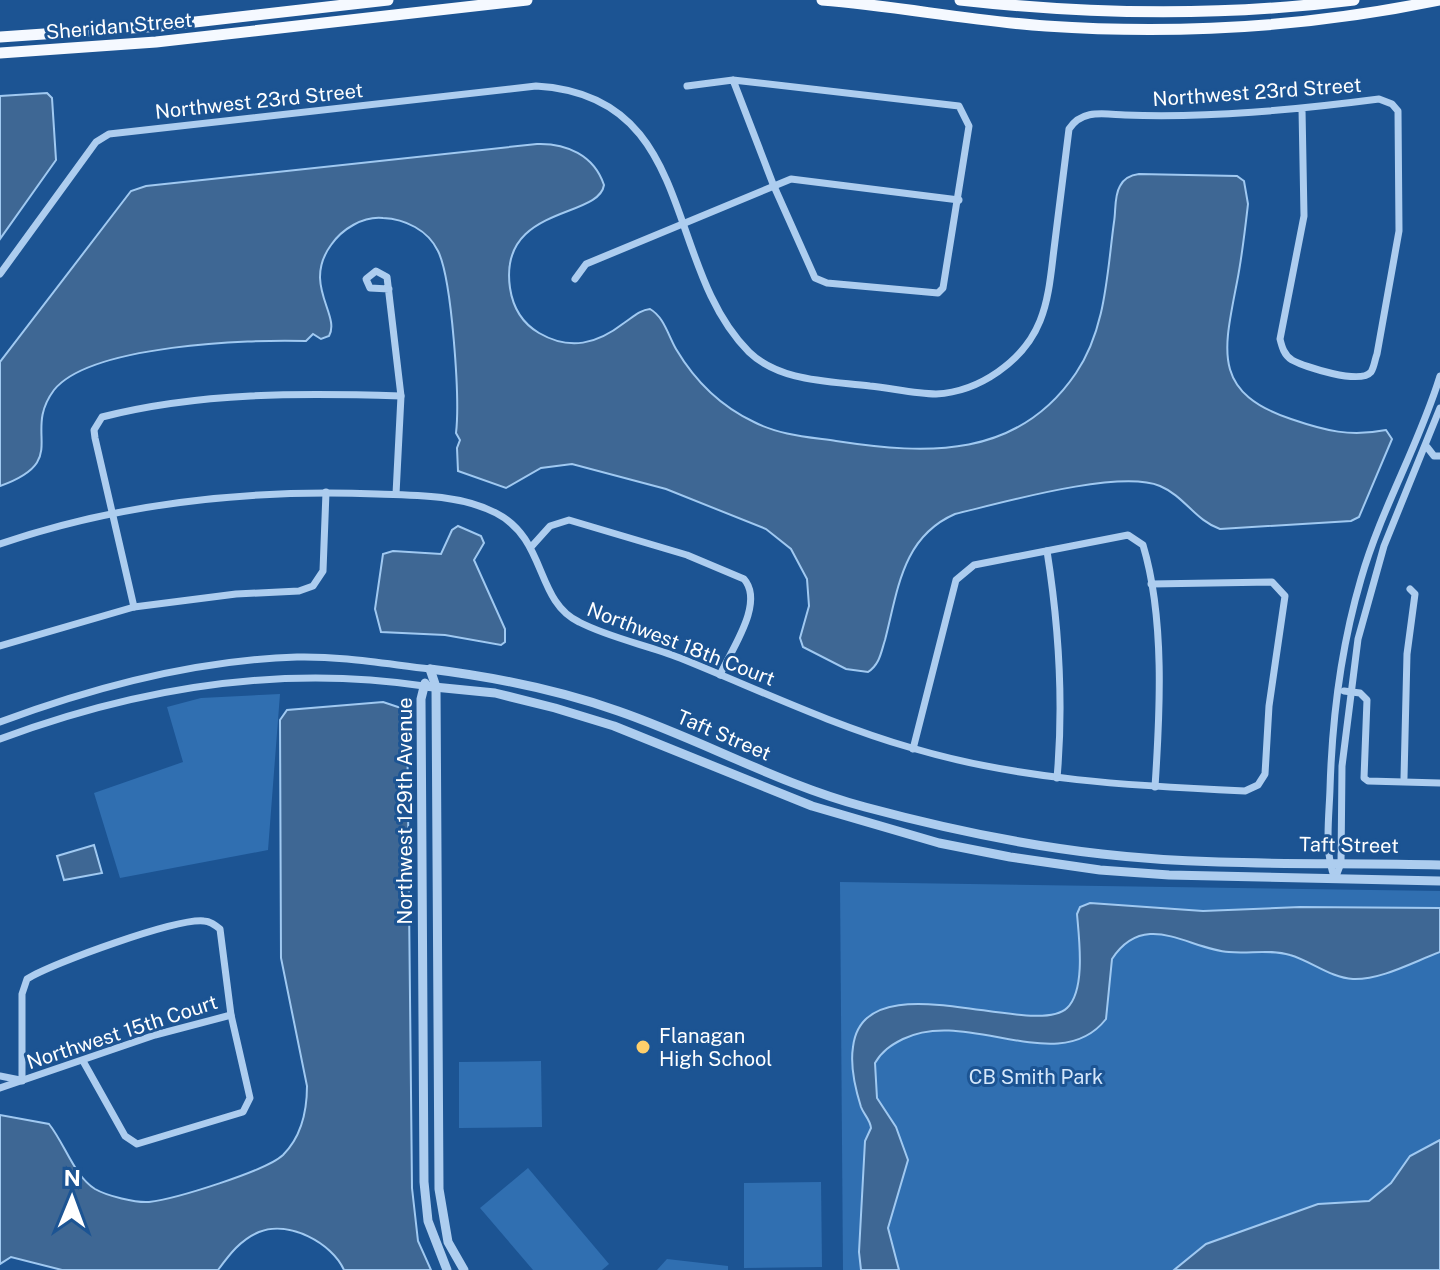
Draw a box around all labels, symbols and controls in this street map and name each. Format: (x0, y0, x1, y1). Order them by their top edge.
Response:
street label: Sheridan Street (45, 8, 193, 44)
street label: Northwest 23rd Street (1152, 73, 1362, 111)
street label: Northwest 23rd Street (154, 78, 364, 124)
street label: Northwest 18th Court (584, 597, 778, 691)
street label: Northwest 129th Avenue (393, 697, 417, 925)
street label: Taft Street (673, 704, 775, 766)
street label: Taft Street (1299, 832, 1399, 858)
street label: Northwest 15th Court (24, 990, 220, 1074)
place label: Flanagan High School (659, 1024, 772, 1071)
marker: Flanagan High School (634, 1038, 652, 1056)
park label: CB Smith Park (969, 1065, 1103, 1089)
north arrow (32, 1158, 112, 1238)
text: N (64, 1165, 81, 1191)

